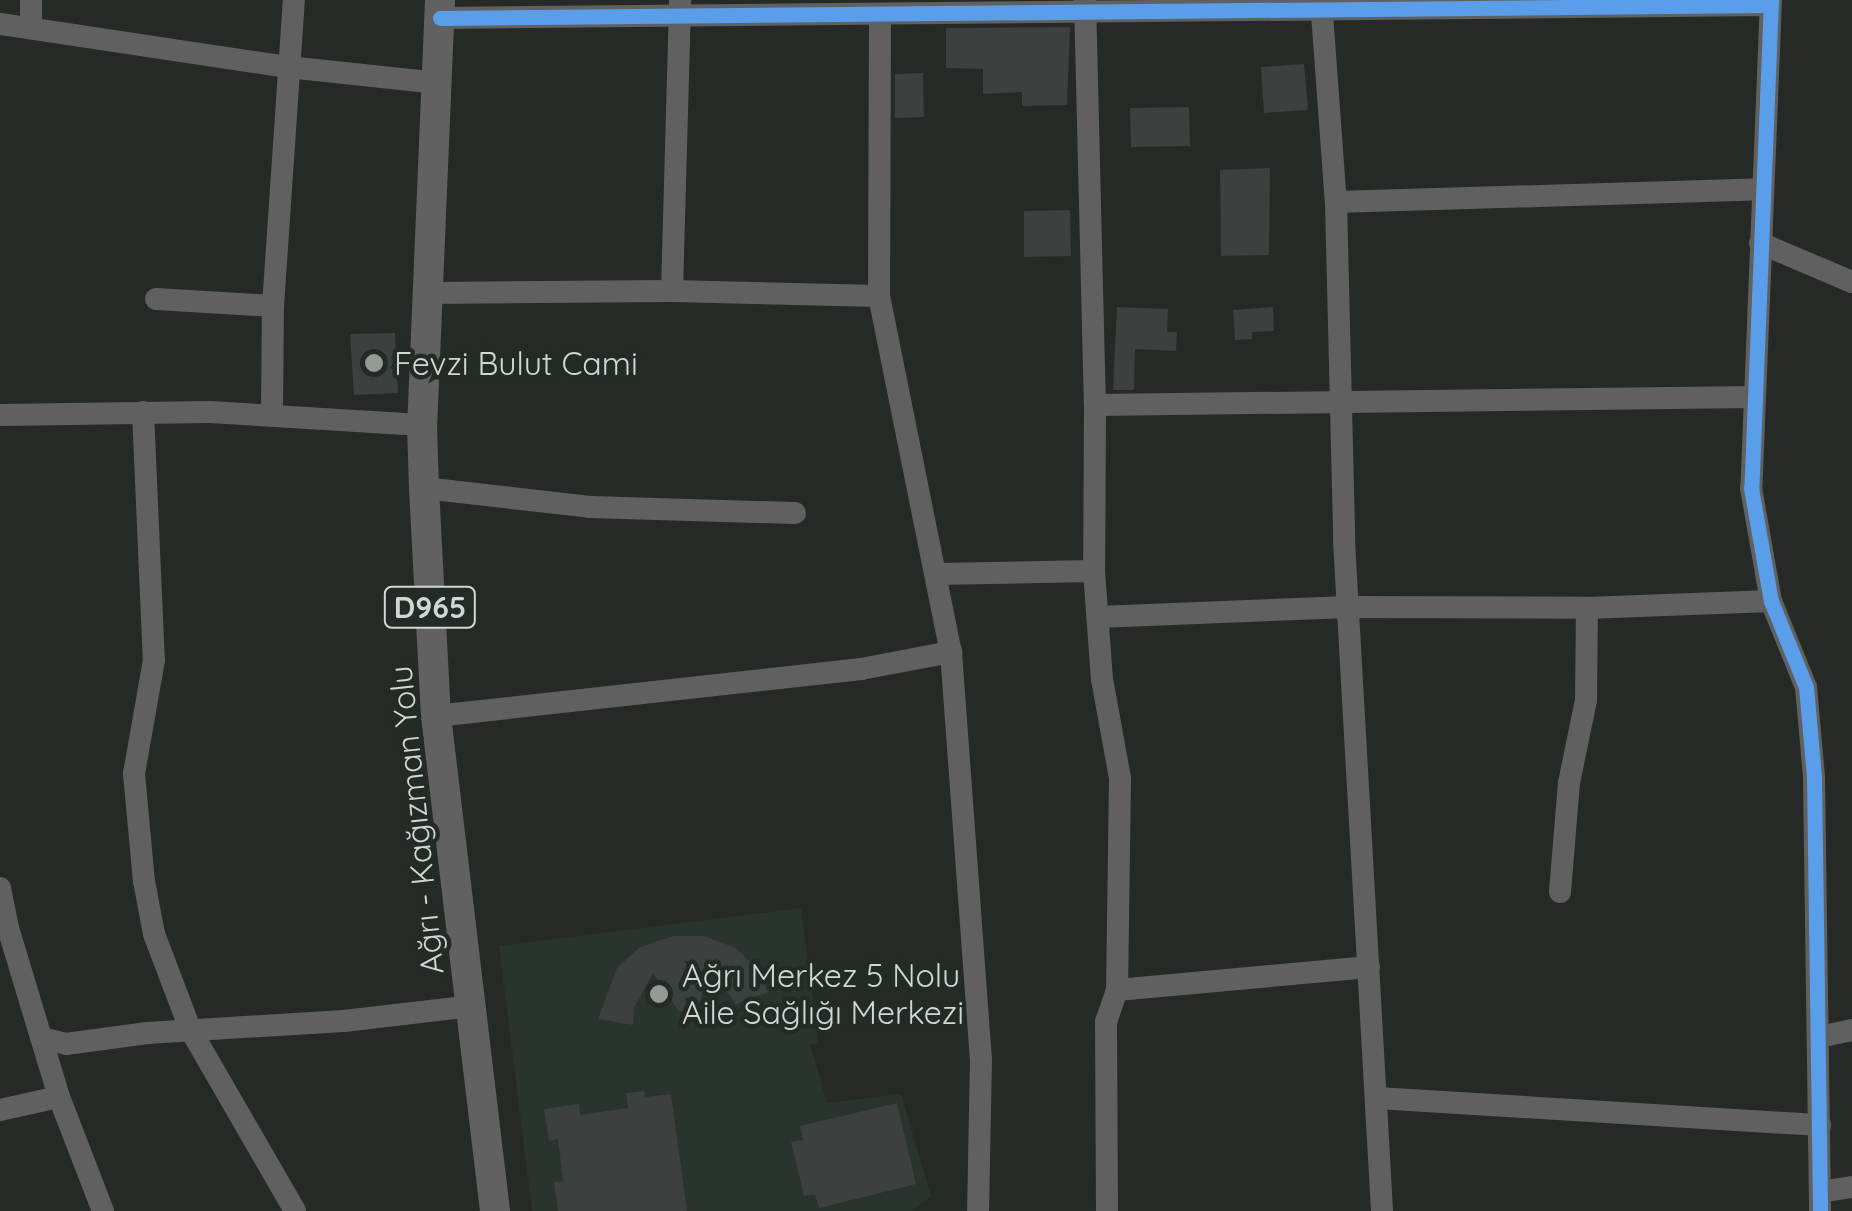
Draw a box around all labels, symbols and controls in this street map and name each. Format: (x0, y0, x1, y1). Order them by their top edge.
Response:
place label: Fevzi Bulut Cami (394, 344, 638, 382)
marker: Fevzi Bulut Cami (363, 352, 385, 374)
road number: D965 (382, 582, 478, 632)
street label: Ağrı - Kağızman Yolu (381, 664, 451, 976)
place label: Ağrı Merkez 5 Nolu Aile Sağlığı Merkezi (682, 957, 964, 1032)
marker: Ağrı Merkez 5 Nolu Aile Sağlığı Merkezi (646, 981, 672, 1007)

